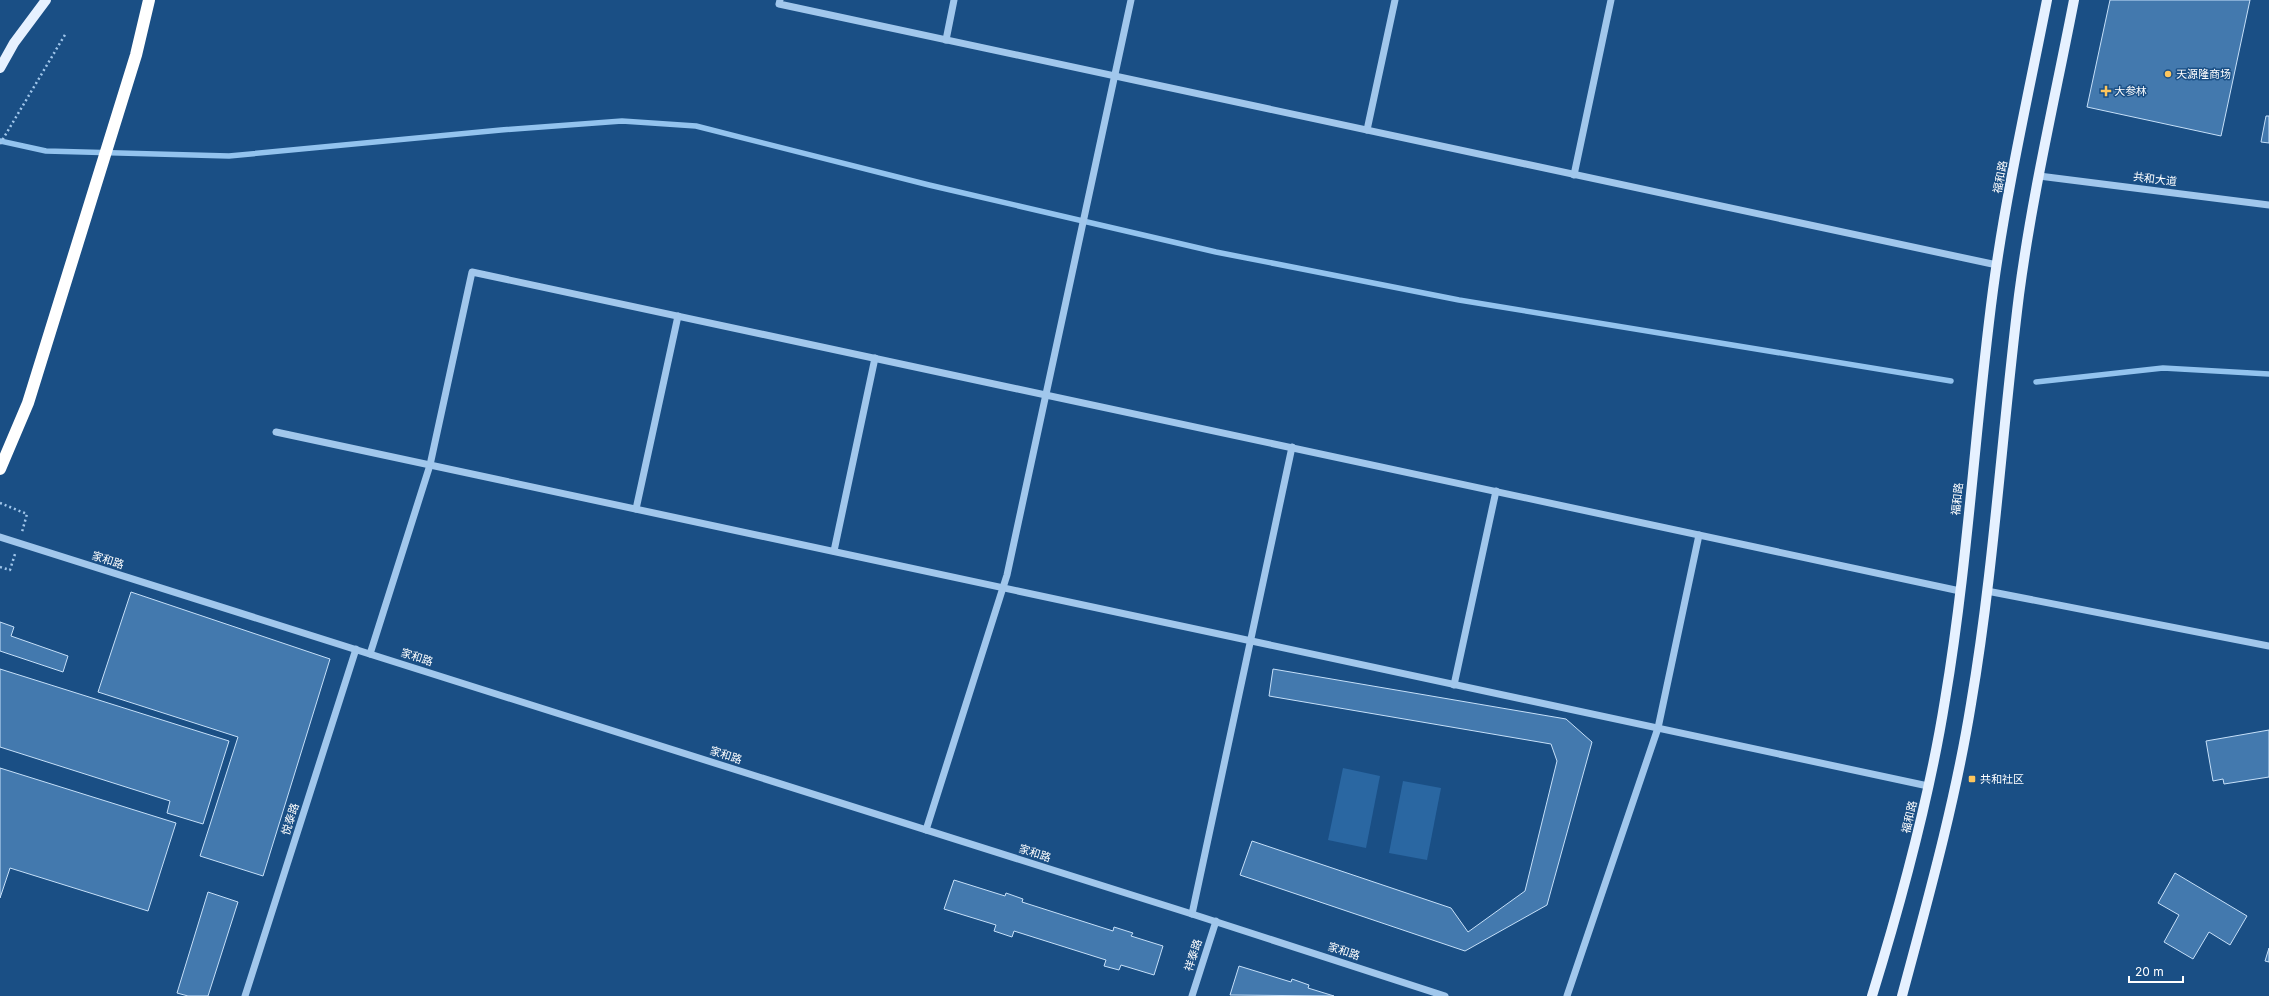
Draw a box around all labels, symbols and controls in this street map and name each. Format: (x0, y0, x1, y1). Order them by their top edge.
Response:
place label: 天源隆商场 (2176, 67, 2231, 81)
marker: 天源隆商场 (2163, 69, 2173, 79)
place label: 大参林 (2114, 84, 2147, 98)
marker: 大参林 (2101, 86, 2111, 96)
street label: 福和路 (1990, 159, 2010, 195)
street label: 共和大道 (2132, 169, 2178, 189)
street label: 福和路 (1948, 482, 1966, 516)
street label: 家和路 (90, 548, 126, 572)
street label: 家和路 (399, 645, 435, 669)
street label: 家和路 (708, 743, 744, 767)
place label: 共和社区 (1980, 772, 2024, 786)
marker: 共和社区 (1967, 774, 1977, 784)
street label: 福和路 (1898, 799, 1920, 835)
street label: 悦泰路 (278, 801, 302, 837)
street label: 家和路 (1017, 841, 1053, 865)
street label: 祥泰路 (1181, 937, 1205, 973)
street label: 家和路 (1326, 939, 1362, 963)
scale bar (2129, 958, 2183, 984)
text: 20 m (2135, 964, 2164, 979)

